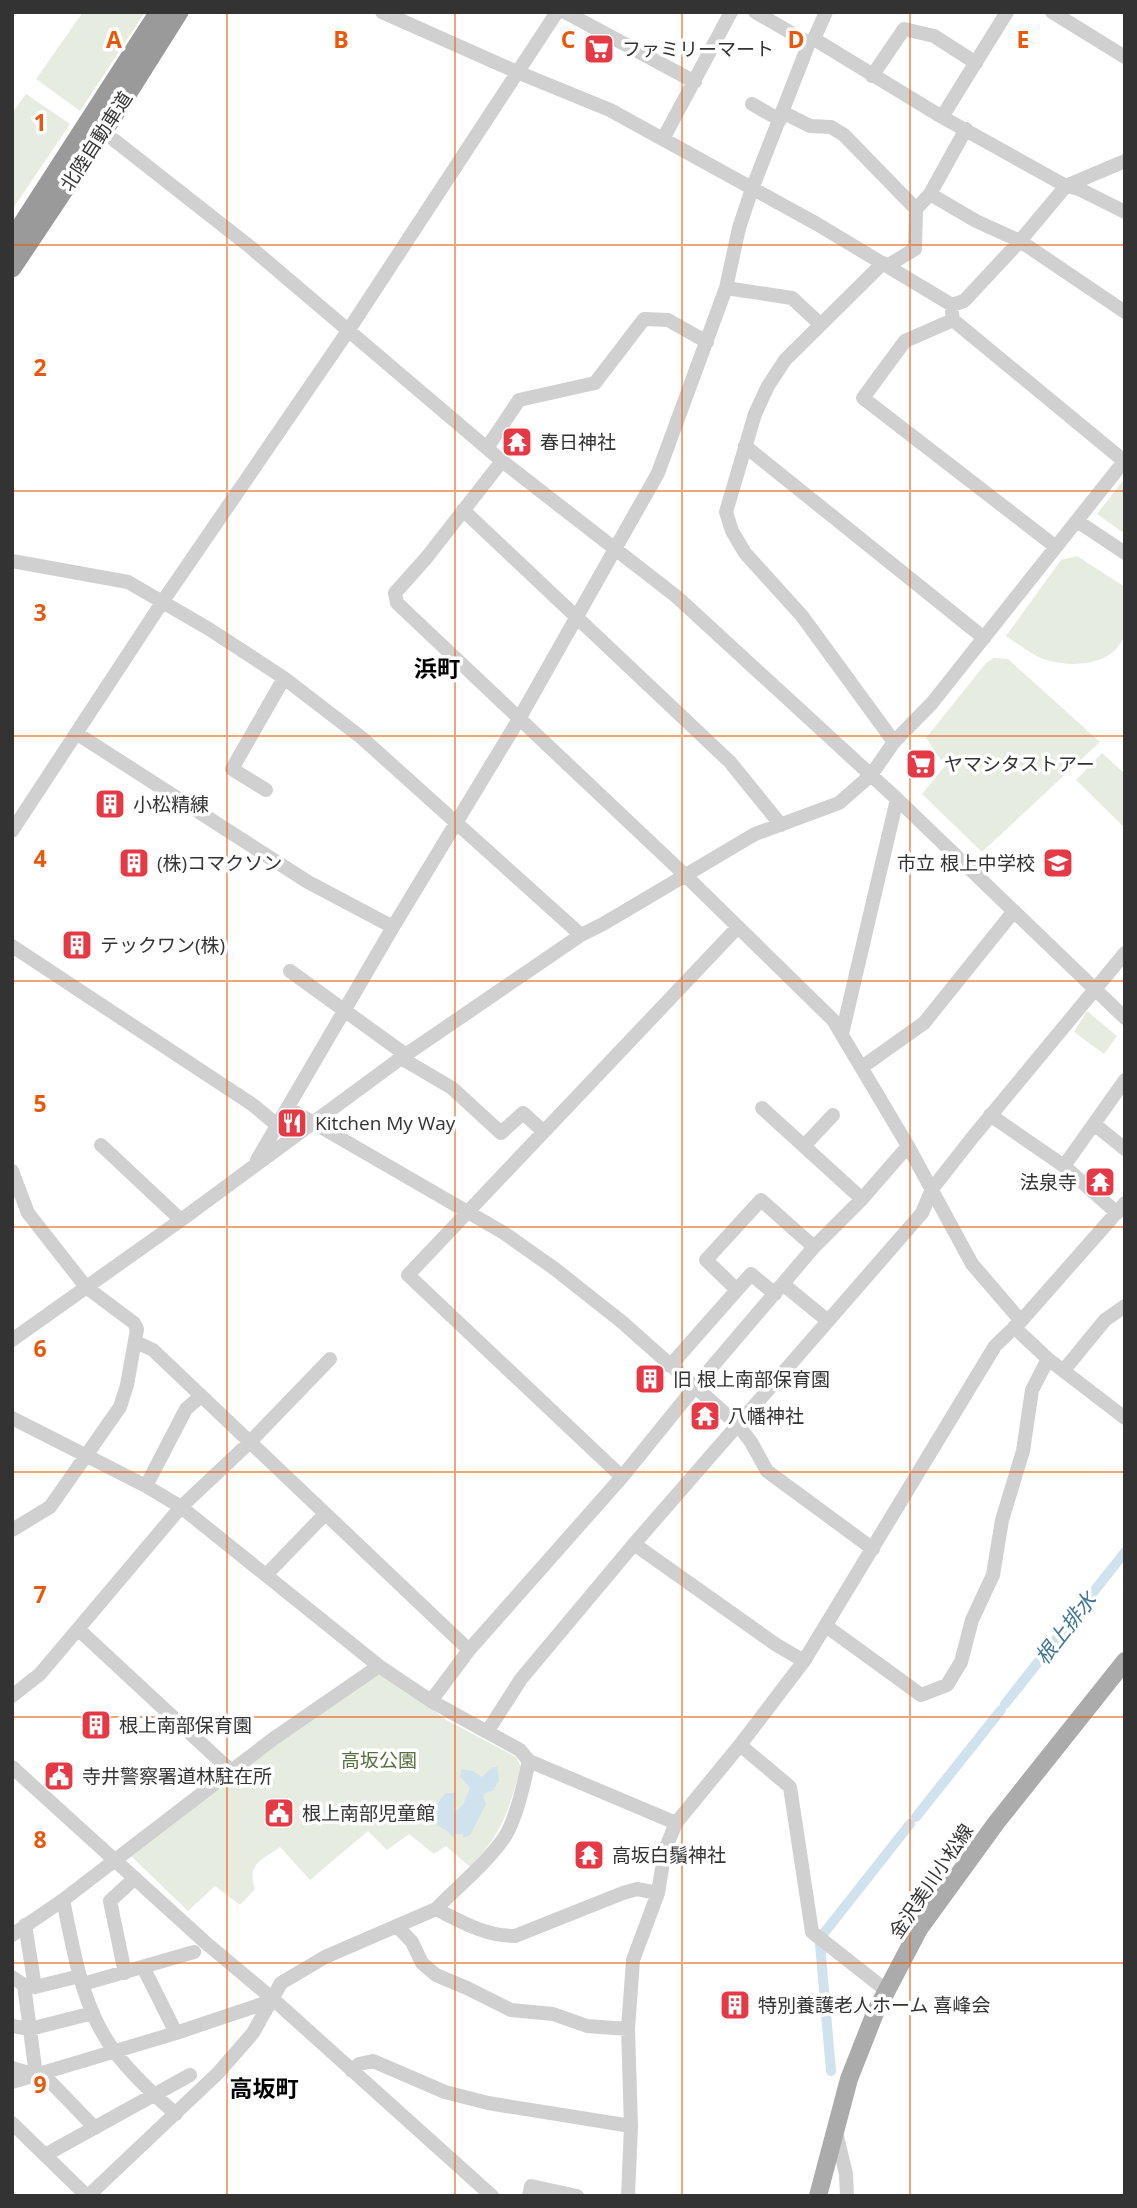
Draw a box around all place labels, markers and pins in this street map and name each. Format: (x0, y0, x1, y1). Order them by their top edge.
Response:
supermarket icon: ファミリーマート (582, 32, 616, 66)
place label: ファミリーマート (622, 36, 774, 62)
temple icon: 春日神社 (500, 425, 534, 459)
place label: 春日神社 (540, 429, 616, 455)
supermarket icon: ヤマシタストアー (904, 747, 938, 781)
place label: ヤマシタストアー (944, 751, 1095, 777)
building icon: 小松精練 (93, 787, 127, 821)
place label: 小松精練 (133, 791, 209, 817)
building icon: (株)コマクソン (117, 846, 151, 880)
school or university icon: 市立 根上中学校 (1041, 846, 1075, 880)
place label: (株)コマクソン (157, 850, 282, 876)
place label: 市立 根上中学校 (897, 850, 1035, 876)
building icon: テックワン(株) (60, 928, 94, 962)
place label: テックワン(株) (100, 932, 225, 958)
restaurant icon: Kitchen My Way (275, 1106, 309, 1140)
place label: Kitchen My Way (315, 1110, 456, 1136)
temple icon: 法泉寺 (1083, 1165, 1117, 1199)
place label: 法泉寺 (1020, 1169, 1077, 1195)
building icon: 旧 根上南部保育園 (633, 1362, 667, 1396)
place label: 旧 根上南部保育園 (673, 1366, 830, 1392)
temple icon: 八幡神社 (688, 1399, 722, 1433)
place label: 八幡神社 (728, 1403, 804, 1429)
building icon: 根上南部保育園 (79, 1708, 113, 1742)
place label: 根上南部保育園 (119, 1712, 252, 1738)
public building icon: 寺井警察署道林駐在所 (42, 1759, 76, 1793)
place label: 寺井警察署道林駐在所 (82, 1763, 272, 1789)
public building icon: 根上南部児童館 (262, 1796, 296, 1830)
place label: 根上南部児童館 (302, 1800, 435, 1826)
temple icon: 高坂白鬚神社 (572, 1838, 606, 1872)
place label: 高坂白鬚神社 (612, 1842, 726, 1868)
building icon: 特別養護老人ホーム 喜峰会 (718, 1988, 752, 2022)
place label: 特別養護老人ホーム 喜峰会 (758, 1992, 990, 2018)

